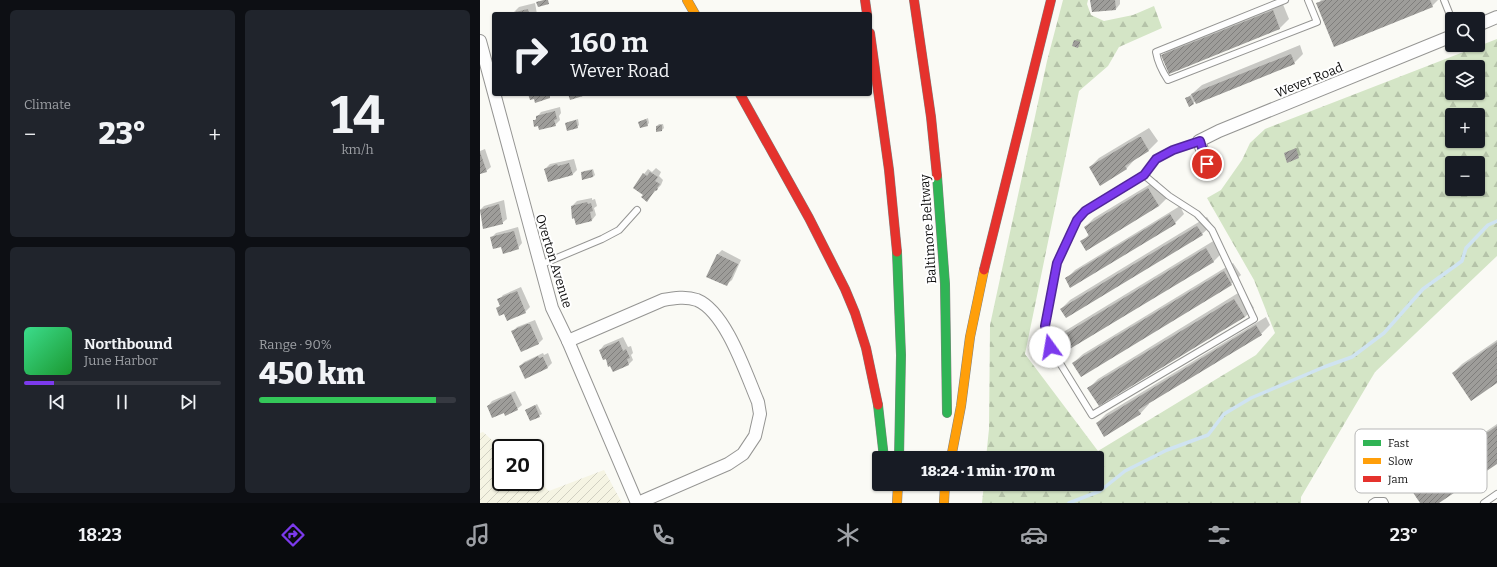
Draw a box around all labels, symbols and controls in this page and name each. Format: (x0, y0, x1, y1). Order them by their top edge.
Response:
map controls (1445, 12, 1485, 196)
button: search (1445, 12, 1485, 52)
text: 160 m (570, 26, 648, 59)
icon: right (504, 28, 556, 80)
street label: Wever Road (1273, 59, 1345, 100)
text: Wever Road (570, 60, 670, 82)
button: layers (1445, 60, 1485, 100)
text: 14 (330, 84, 385, 147)
text: Climate (24, 97, 71, 112)
button: + (1445, 108, 1485, 148)
text: 23° (98, 116, 146, 152)
text: − (24, 121, 36, 148)
text: + (208, 121, 221, 148)
text: km/h (341, 142, 374, 157)
pin (1190, 147, 1224, 181)
icon: arrive (1196, 153, 1218, 175)
button: − (1445, 156, 1485, 196)
street label: Baltimore Beltway (917, 174, 939, 284)
street label: Overton Avenue (533, 212, 575, 310)
position arrow (1029, 326, 1071, 368)
text: Northbound (84, 335, 172, 353)
text: Range · 90% (259, 337, 332, 352)
text: June Harbor (84, 353, 158, 368)
text: 450 km (259, 356, 365, 392)
icon: previous (46, 391, 68, 413)
icon: pause (111, 391, 133, 413)
icon: next (177, 391, 199, 413)
legend (1355, 429, 1487, 493)
text: Fast (1388, 437, 1409, 450)
speed limit sign: 20 (492, 439, 544, 491)
text: Slow (1388, 455, 1413, 468)
text: 18:24 · 1 min · 170 m (921, 462, 1055, 480)
text: Jam (1387, 473, 1408, 486)
icon: directions (279, 521, 307, 549)
icon: music (464, 521, 492, 549)
icon: phone (649, 521, 677, 549)
icon: climate (834, 521, 862, 549)
icon: car (1020, 521, 1048, 549)
icon: filters (1205, 521, 1233, 549)
text: 18:23 (79, 524, 122, 546)
text: 23° (1390, 524, 1418, 546)

